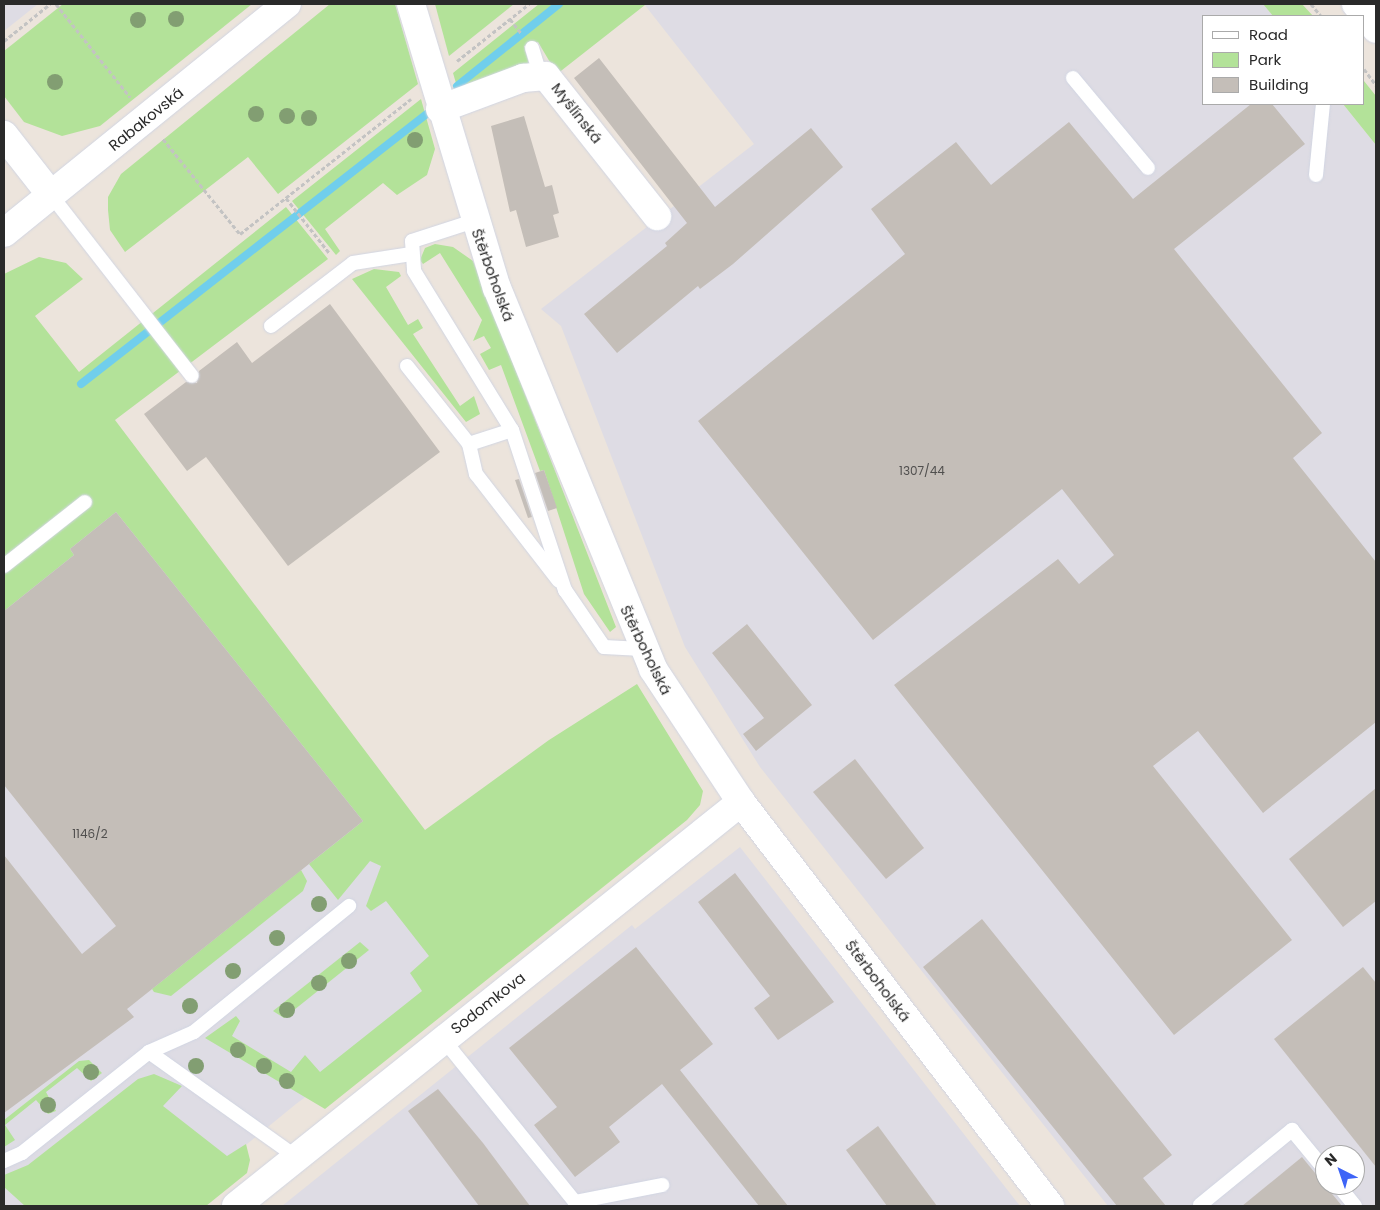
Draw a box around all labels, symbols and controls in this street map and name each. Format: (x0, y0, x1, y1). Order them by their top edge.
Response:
legend (1202, 15, 1365, 105)
text: Road (1249, 24, 1288, 45)
text: Park (1249, 49, 1281, 70)
text: Building (1249, 74, 1309, 95)
street label: Myšlínská (548, 79, 606, 147)
street label: Rabakovská (105, 83, 187, 155)
street label: Štěrboholská (468, 226, 518, 324)
house number: 1307/44 (899, 464, 945, 478)
street label: Štěrboholská (617, 602, 675, 698)
house number: 1146/2 (72, 827, 108, 841)
street label: Štěrboholská (841, 937, 915, 1025)
street label: Sodomkova (447, 968, 529, 1038)
north arrow (1315, 1145, 1365, 1195)
text: N (1320, 1148, 1341, 1170)

